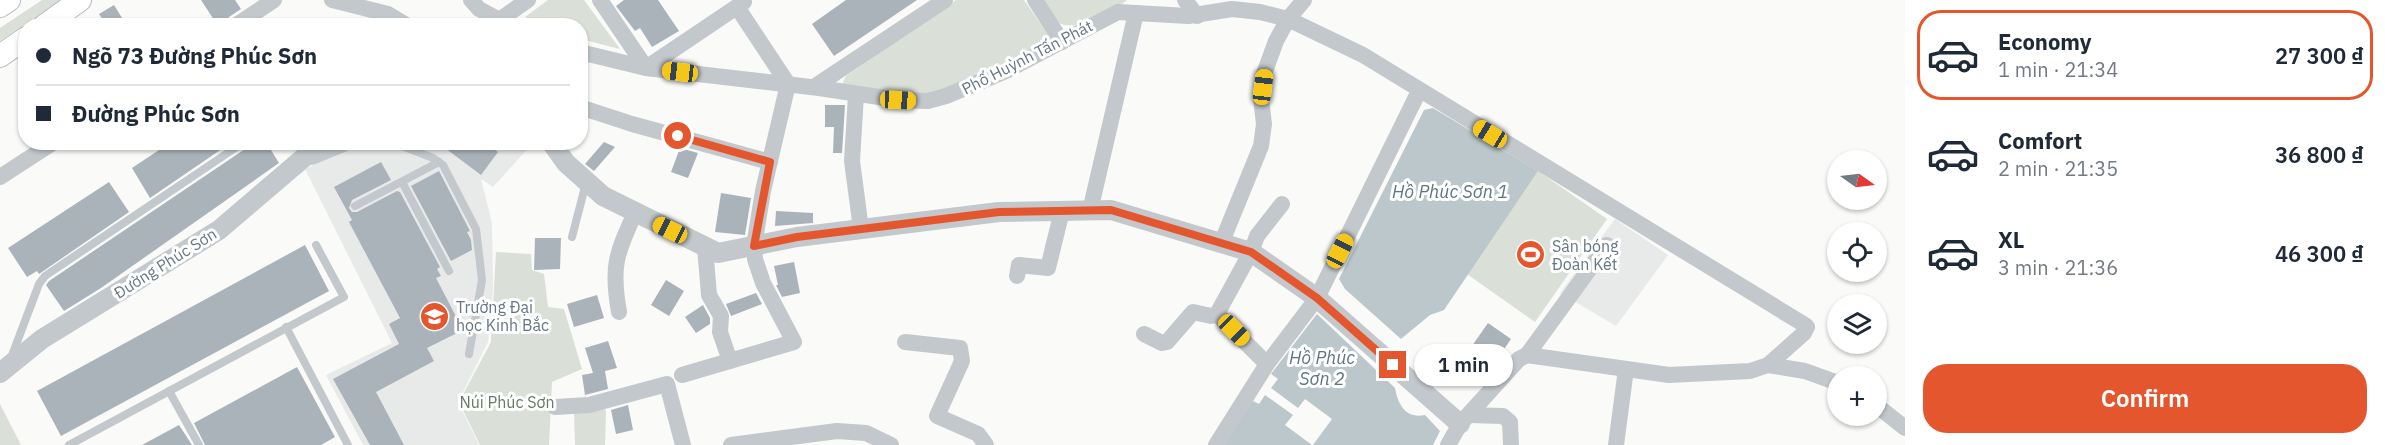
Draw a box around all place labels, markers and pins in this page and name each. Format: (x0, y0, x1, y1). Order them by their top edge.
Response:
place label: Sân bóng Đoàn Kết (1552, 236, 1619, 274)
sports icon: Sân bóng Đoàn Kết (1515, 239, 1547, 271)
place label: Trường Đại học Kinh Bắc (456, 297, 549, 335)
school or university icon: Trường Đại học Kinh Bắc (419, 300, 451, 332)

